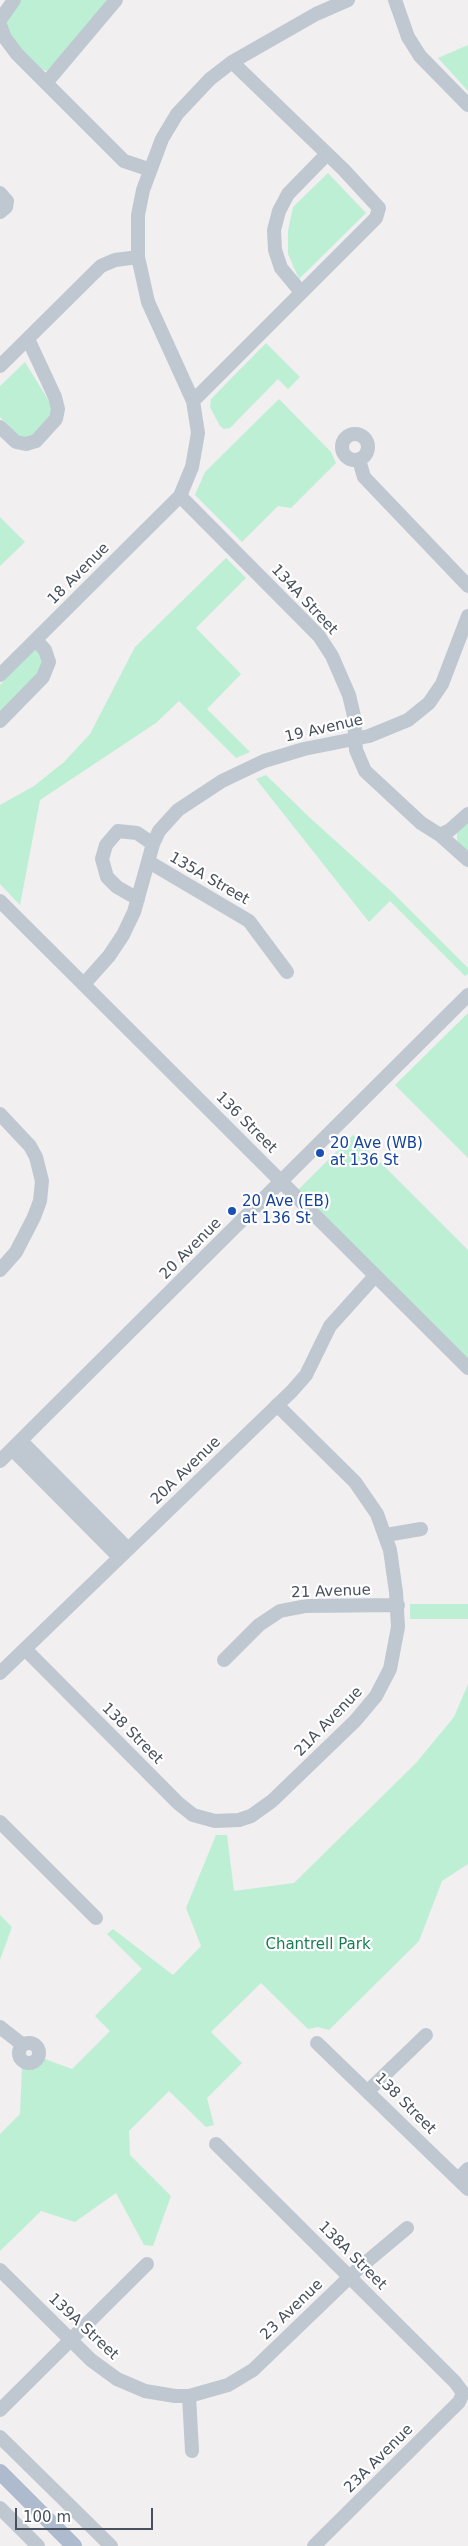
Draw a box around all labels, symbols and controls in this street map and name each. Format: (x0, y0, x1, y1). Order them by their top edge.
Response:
street label: 18 Avenue (44, 539, 114, 609)
street label: 134A Street (267, 561, 341, 639)
street label: 19 Avenue (283, 711, 365, 747)
street label: 135A Street (166, 849, 252, 909)
street label: 136 Street (212, 1089, 280, 1157)
place label: 20 Ave (WB) at 136 St (330, 1135, 423, 1170)
marker: 20 Ave (WB) at 136 St (314, 1147, 326, 1159)
place label: 20 Ave (EB) at 136 St (242, 1193, 330, 1228)
marker: 20 Ave (EB) at 136 St (226, 1205, 238, 1217)
street label: 20 Avenue (156, 1214, 226, 1284)
street label: 20A Avenue (147, 1433, 225, 1509)
street label: 21 Avenue (291, 1582, 371, 1602)
street label: 21A Avenue (291, 1683, 367, 1761)
street label: 138 Street (98, 1700, 166, 1768)
park label: Chantrell Park (265, 1936, 371, 1954)
street label: 138 Street (371, 2070, 439, 2138)
street label: 138A Street (314, 2218, 390, 2294)
street label: 23 Avenue (257, 2276, 327, 2344)
street label: 139A Street (44, 2290, 122, 2364)
street label: 23A Avenue (341, 2421, 417, 2497)
scale bar (18, 2498, 155, 2530)
text: 100 m (23, 2508, 71, 2526)

